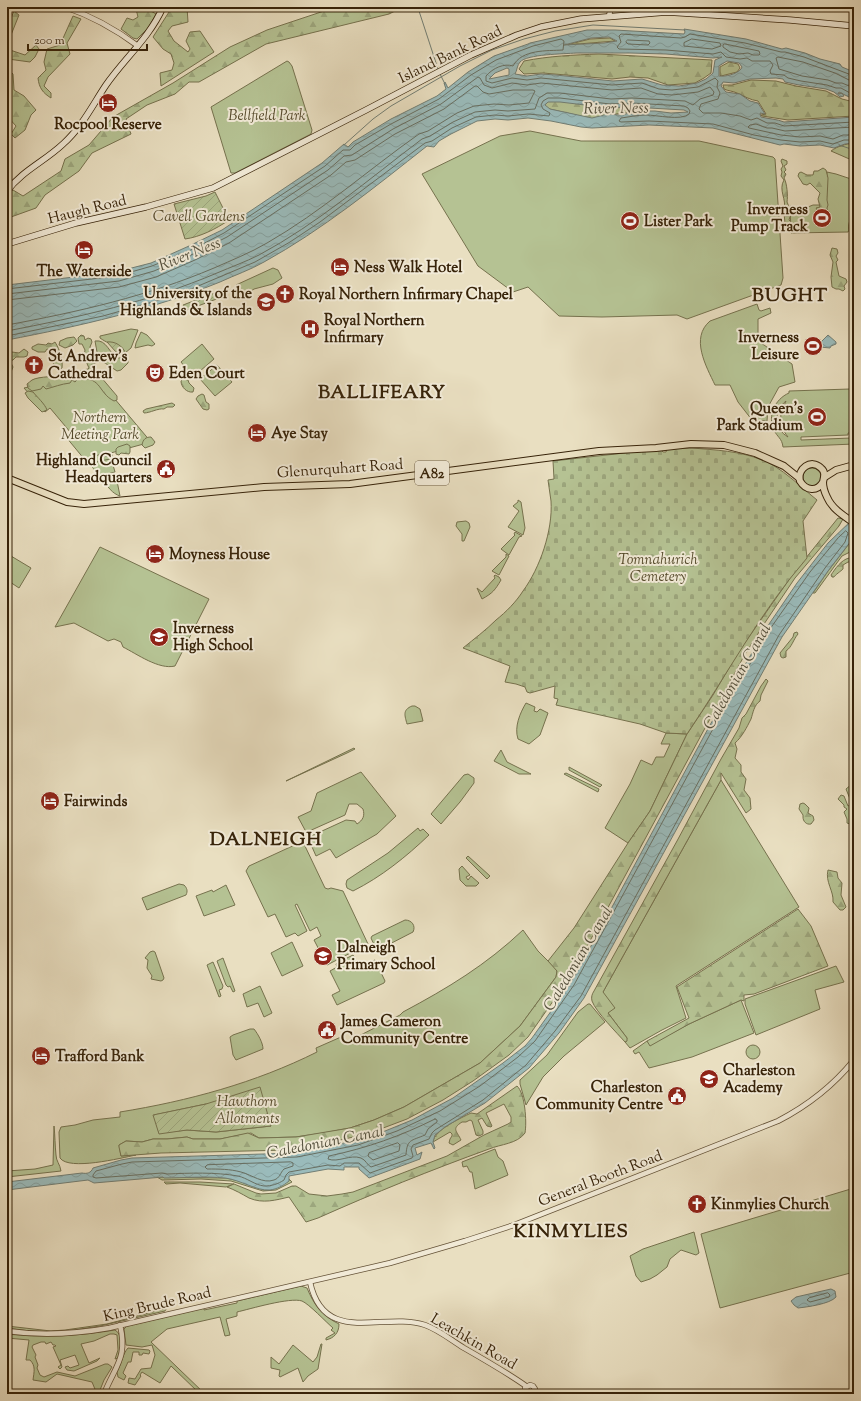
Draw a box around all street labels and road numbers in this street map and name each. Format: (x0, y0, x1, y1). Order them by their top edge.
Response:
street label: Island Bank Road (395, 21, 506, 89)
street label: Haugh Road (46, 190, 129, 230)
street label: Glenurquhart Road (276, 455, 404, 484)
road number: A82 (415, 461, 449, 485)
street label: General Booth Road (535, 1146, 666, 1213)
street label: King Brude Road (101, 1283, 214, 1328)
street label: Leachkin Road (426, 1309, 521, 1376)

